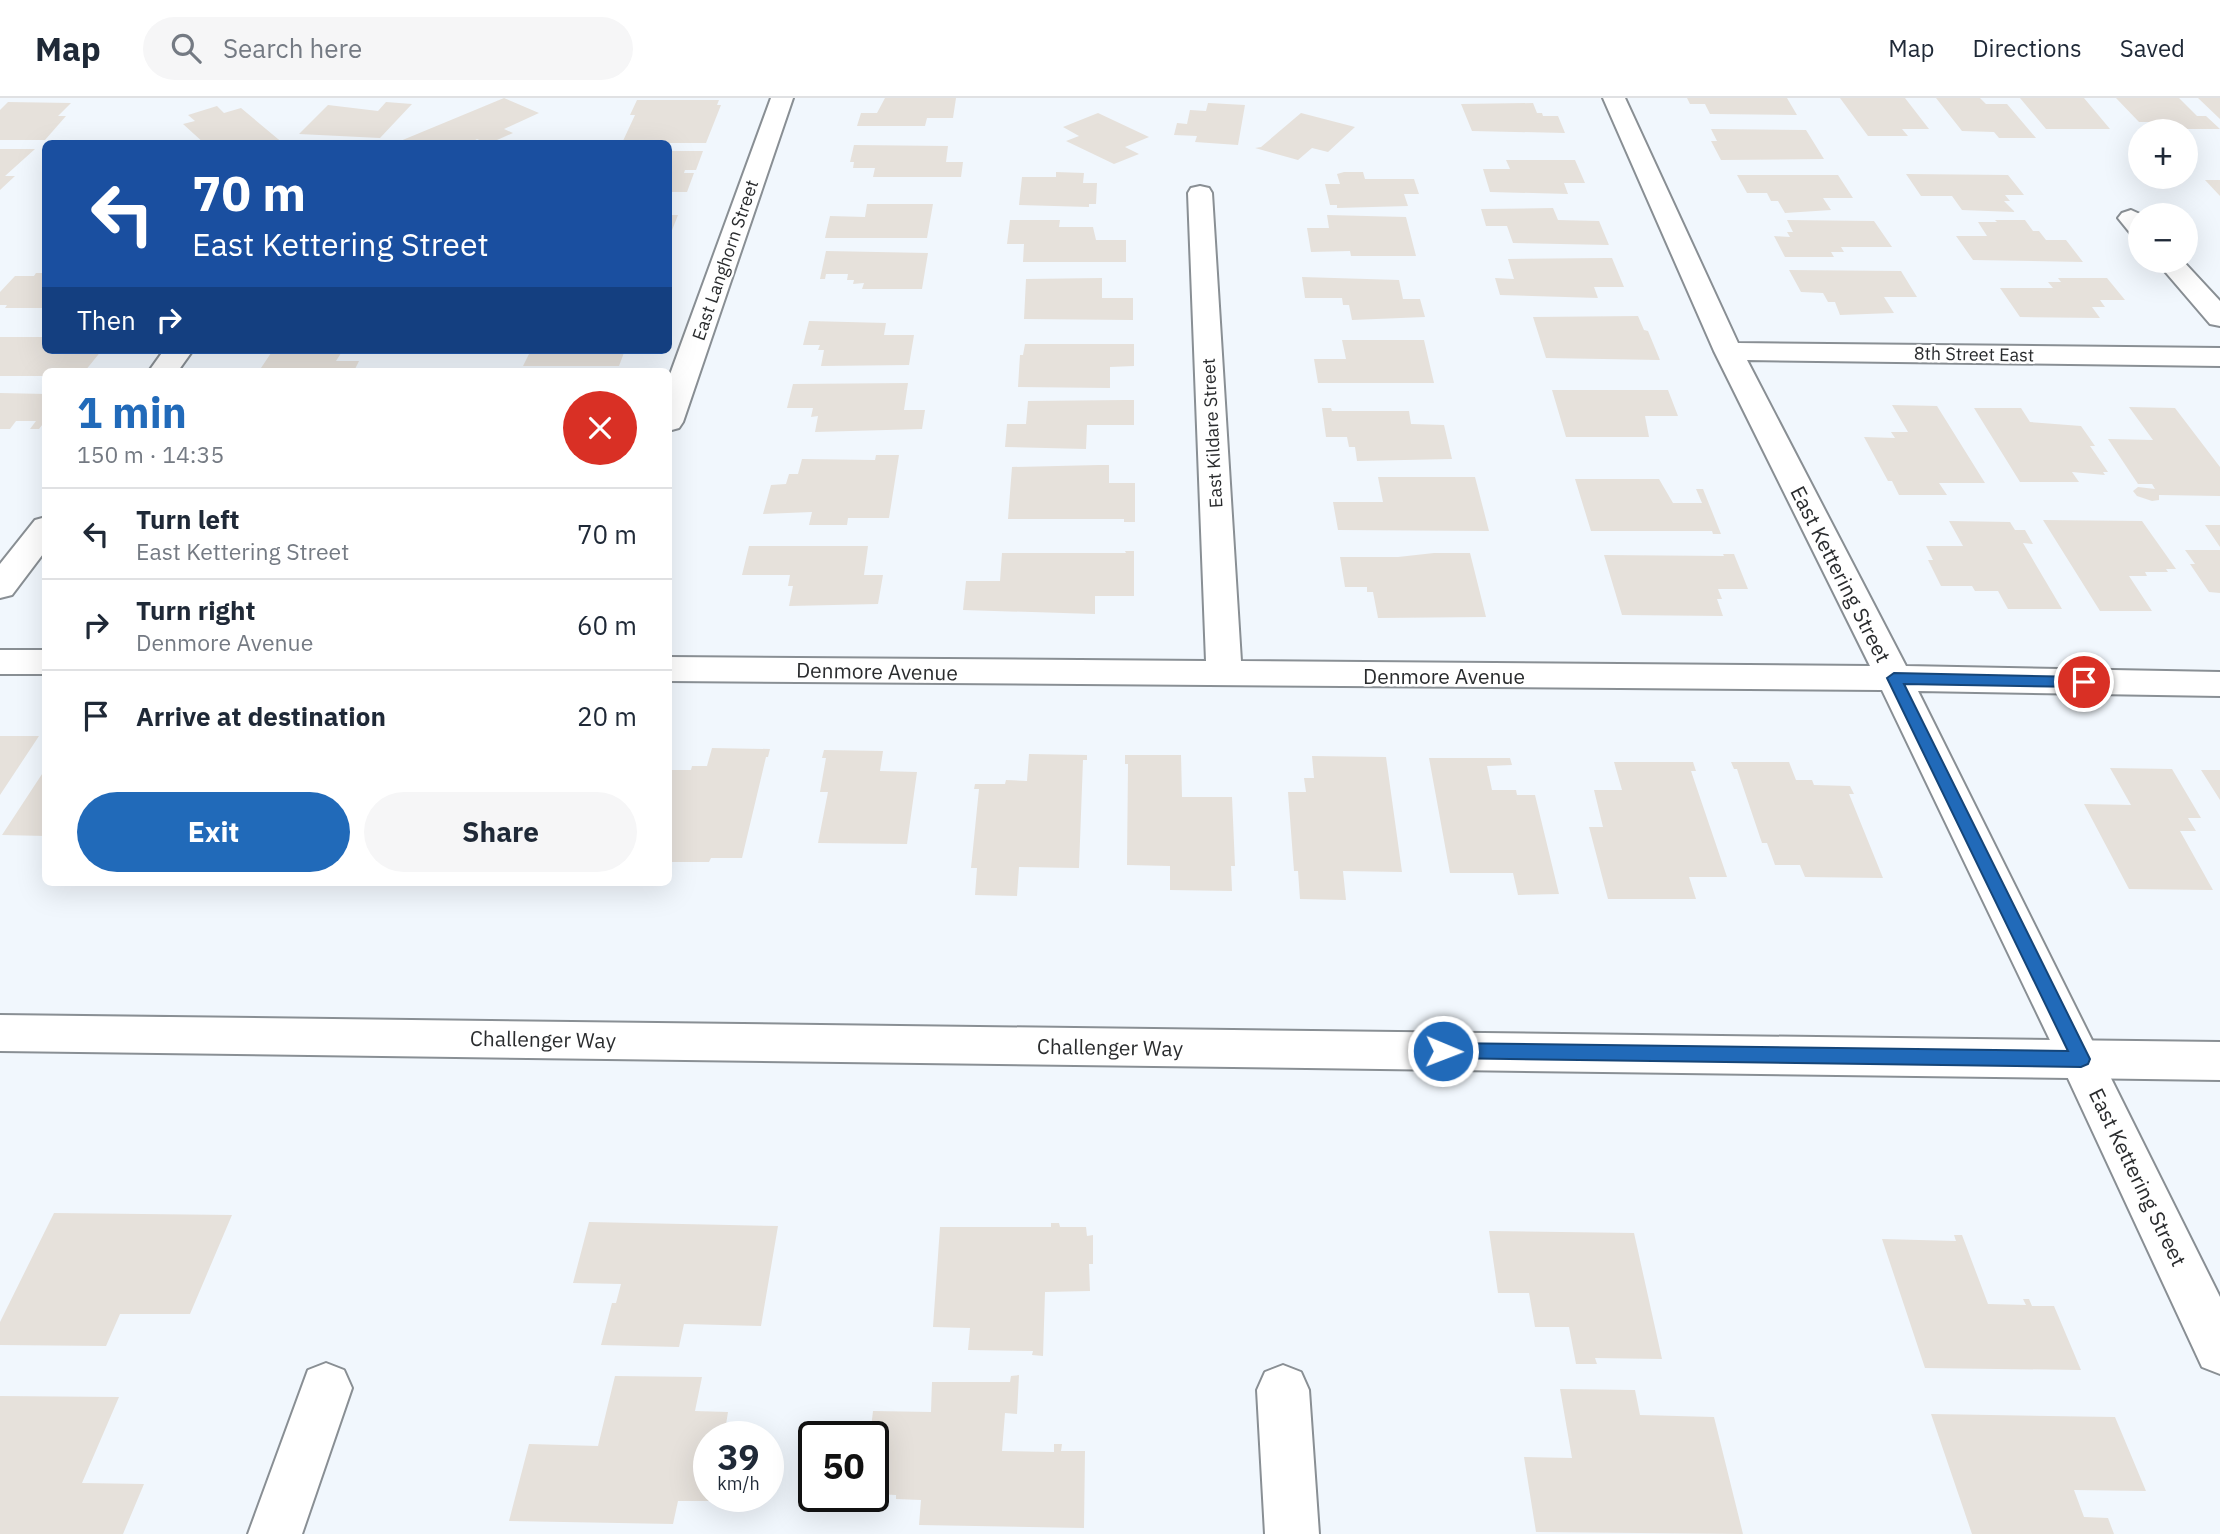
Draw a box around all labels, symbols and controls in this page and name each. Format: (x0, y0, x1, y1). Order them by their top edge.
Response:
search box (143, 17, 633, 80)
text: Map (35, 27, 101, 70)
icon: search (167, 29, 205, 67)
text: Search here (223, 31, 362, 65)
text: Map (1888, 32, 1934, 64)
text: Directions (1972, 32, 2082, 64)
text: Saved (2120, 32, 2185, 64)
map controls (2128, 119, 2198, 273)
button: + (2128, 119, 2198, 189)
text: 70 m (192, 161, 306, 224)
icon: left (77, 168, 168, 259)
street label: East Langhorn Street (687, 177, 763, 343)
button: − (2128, 203, 2198, 273)
text: East Kettering Street (192, 223, 489, 265)
icon: right (150, 301, 188, 339)
text: Then (77, 303, 136, 337)
street label: 8th Street East (1914, 341, 2034, 367)
street label: East Kildare Street (1197, 357, 1227, 509)
text: 1 min (77, 385, 187, 440)
button: close (563, 391, 637, 465)
text: 150 m · 14:35 (77, 439, 224, 469)
street label: East Kettering Street (1784, 481, 1898, 667)
text: Turn left (136, 502, 239, 536)
icon: left (77, 515, 115, 553)
text: 70 m (577, 517, 637, 551)
text: East Kettering Street (136, 536, 349, 566)
text: Turn right (136, 593, 255, 627)
icon: right (77, 606, 115, 644)
text: 60 m (577, 608, 637, 642)
text: Denmore Avenue (136, 627, 313, 657)
pin (2054, 652, 2114, 712)
street label: Denmore Avenue (796, 656, 958, 686)
street label: Denmore Avenue (1363, 662, 1525, 690)
icon: arrive (2065, 663, 2103, 701)
icon: arrive (77, 697, 115, 735)
text: Arrive at destination (136, 699, 386, 733)
text: 20 m (577, 699, 637, 733)
button: Exit (77, 792, 350, 872)
button: Share (364, 792, 637, 872)
position arrow (1406, 1014, 1480, 1088)
street label: Challenger Way (470, 1024, 617, 1054)
street label: Challenger Way (1037, 1032, 1184, 1062)
street label: East Kettering Street (2083, 1083, 2193, 1271)
speed limit sign: 50 (798, 1421, 889, 1512)
text: 39 (717, 1434, 760, 1480)
text: km/h (717, 1472, 760, 1495)

